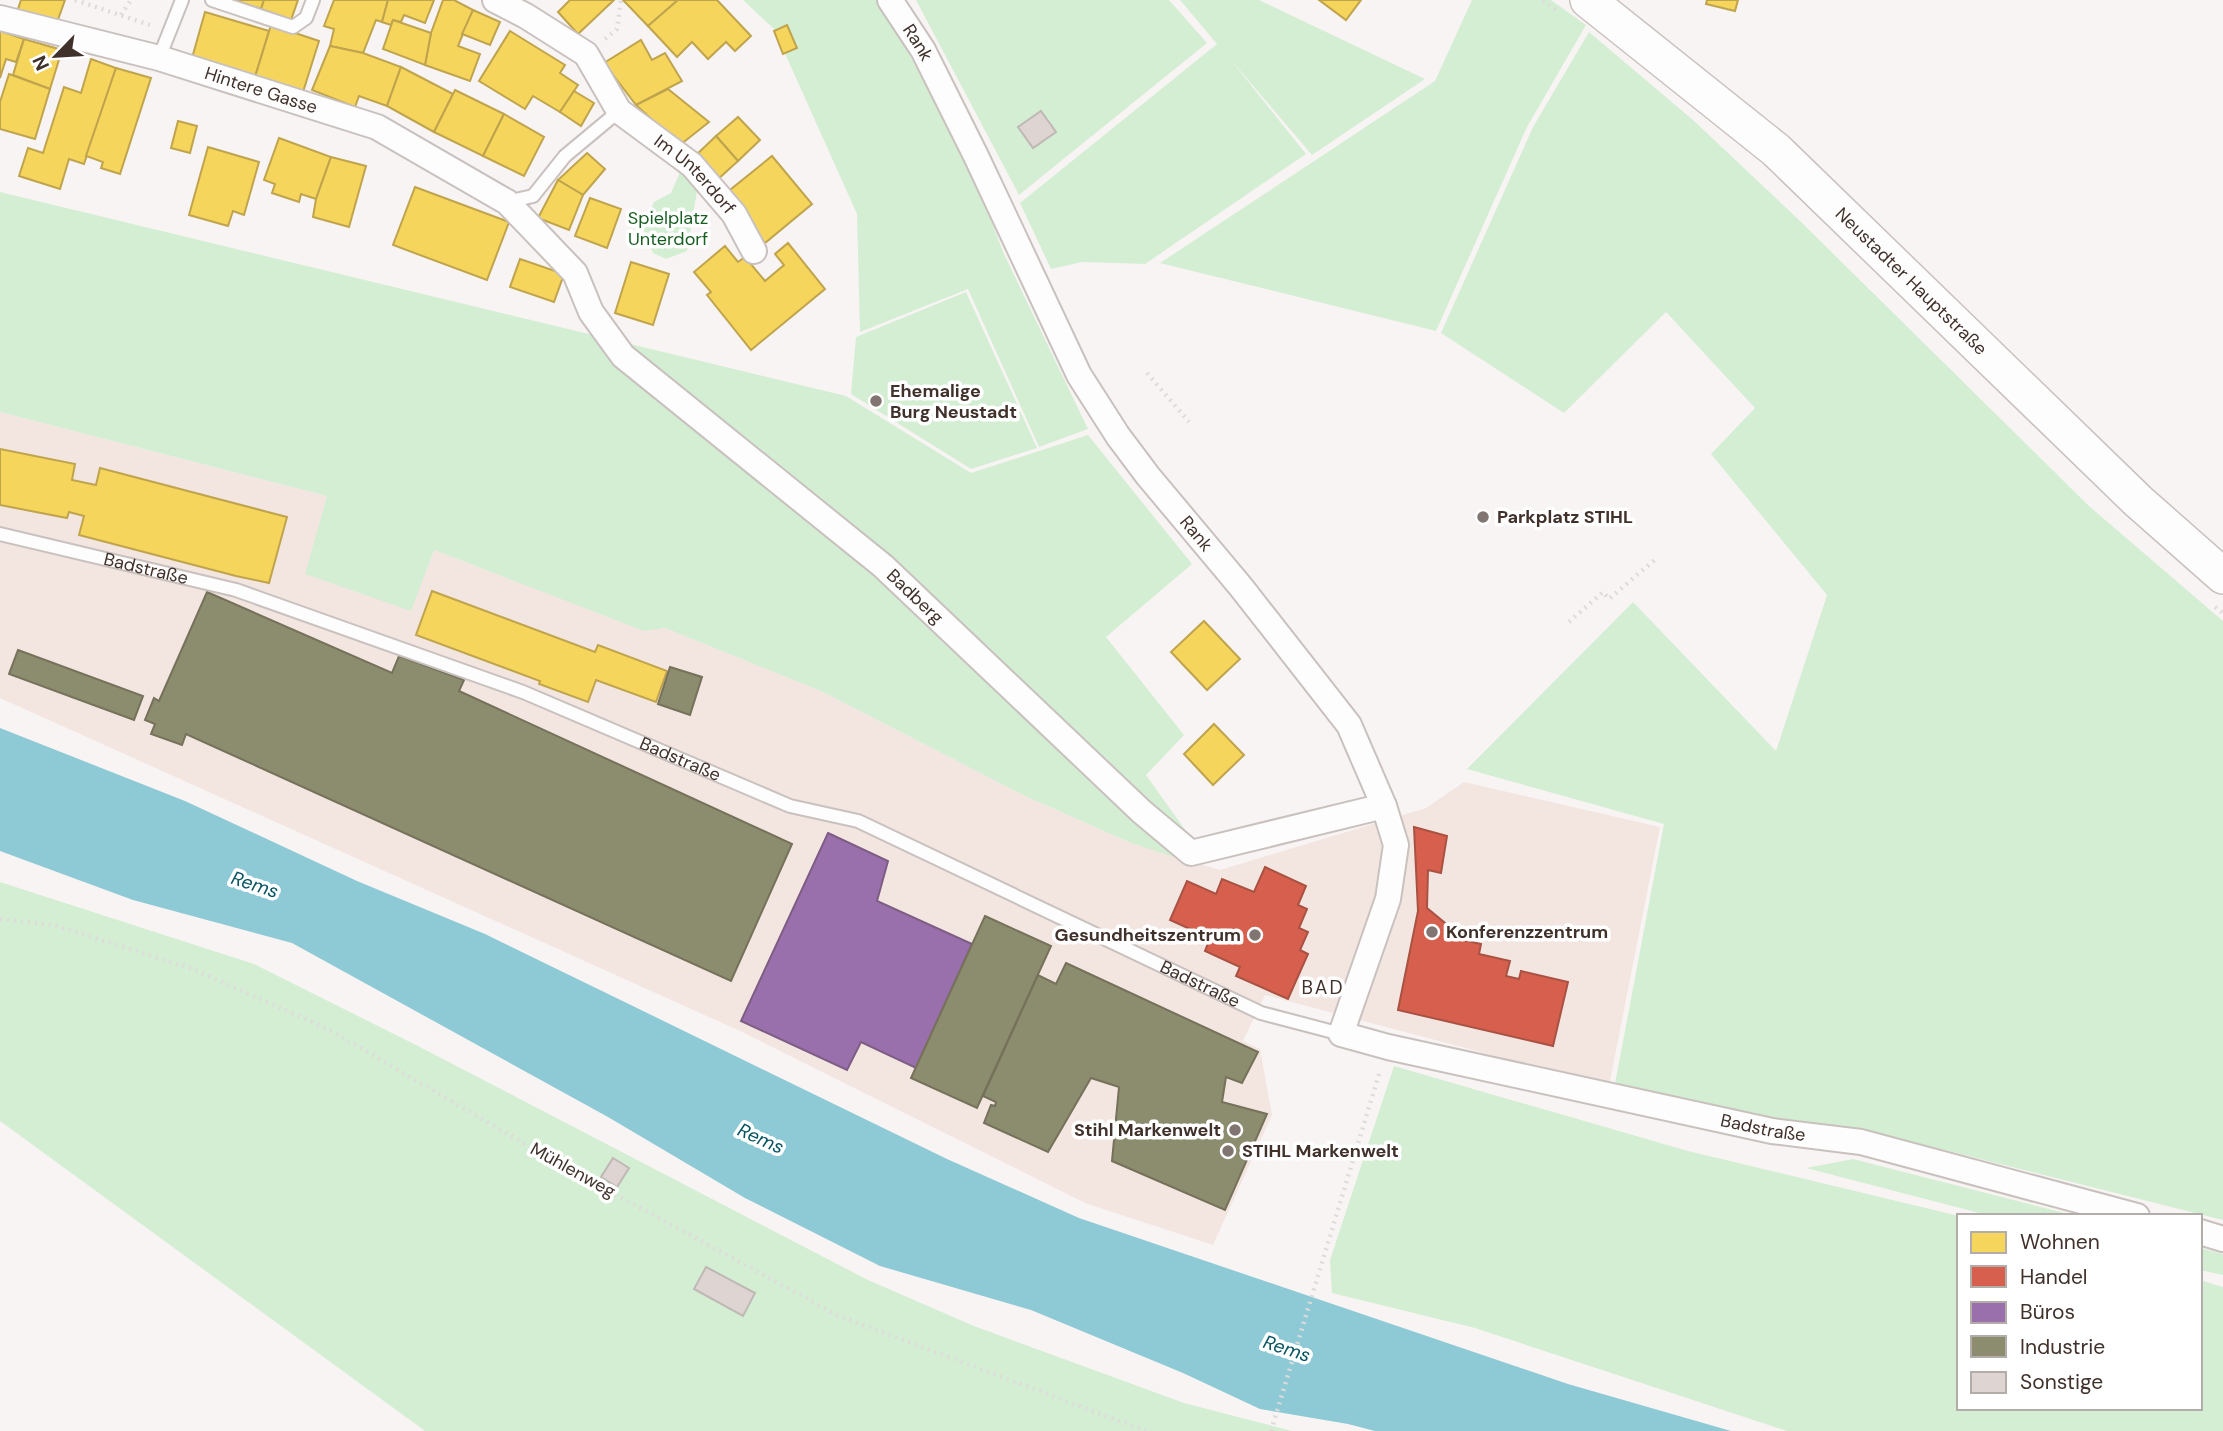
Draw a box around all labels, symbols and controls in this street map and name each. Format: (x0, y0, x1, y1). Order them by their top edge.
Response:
street label: Rank (897, 19, 939, 65)
north arrow (21, 21, 91, 91)
text: N (27, 51, 55, 75)
street label: Hintere Gasse (202, 61, 321, 119)
street label: Im Unterdorf (649, 129, 741, 219)
street label: Neustadter Hauptstraße (1830, 202, 1992, 360)
park label: Spielplatz Unterdorf (628, 206, 708, 251)
place label: Ehemalige Burg Neustadt (890, 379, 1017, 424)
marker: Ehemalige Burg Neustadt (868, 393, 884, 409)
place label: Parkplatz STIHL (1497, 505, 1633, 529)
marker: Parkplatz STIHL (1475, 509, 1491, 525)
street label: Rank (1174, 511, 1218, 557)
street label: Badstraße (101, 547, 191, 590)
street label: Badberg (881, 564, 949, 629)
street label: Badstraße (636, 731, 724, 787)
water label: Rems (228, 865, 282, 904)
place label: Konferenzzentrum (1446, 920, 1608, 944)
place label: Gesundheitszentrum (1054, 923, 1241, 947)
marker: Konferenzzentrum (1424, 924, 1440, 940)
marker: Gesundheitszentrum (1247, 927, 1263, 943)
street label: Badstraße (1156, 955, 1244, 1013)
district label: BAD (1302, 975, 1344, 1000)
street label: Badstraße (1718, 1108, 1807, 1147)
water label: Rems (734, 1117, 788, 1160)
place label: Stihl Markenwelt (1074, 1118, 1221, 1142)
marker: Stihl Markenwelt (1227, 1122, 1243, 1138)
street label: Mühlenweg (526, 1137, 620, 1203)
place label: STIHL Markenwelt (1242, 1139, 1399, 1163)
marker: STIHL Markenwelt (1220, 1143, 1236, 1159)
legend (1957, 1214, 2202, 1410)
text: Wohnen (2020, 1228, 2100, 1256)
text: Handel (2020, 1263, 2088, 1291)
text: Büros (2020, 1298, 2075, 1326)
water label: Rems (1260, 1329, 1314, 1368)
text: Industrie (2020, 1333, 2105, 1361)
text: Sonstige (2020, 1368, 2103, 1396)

